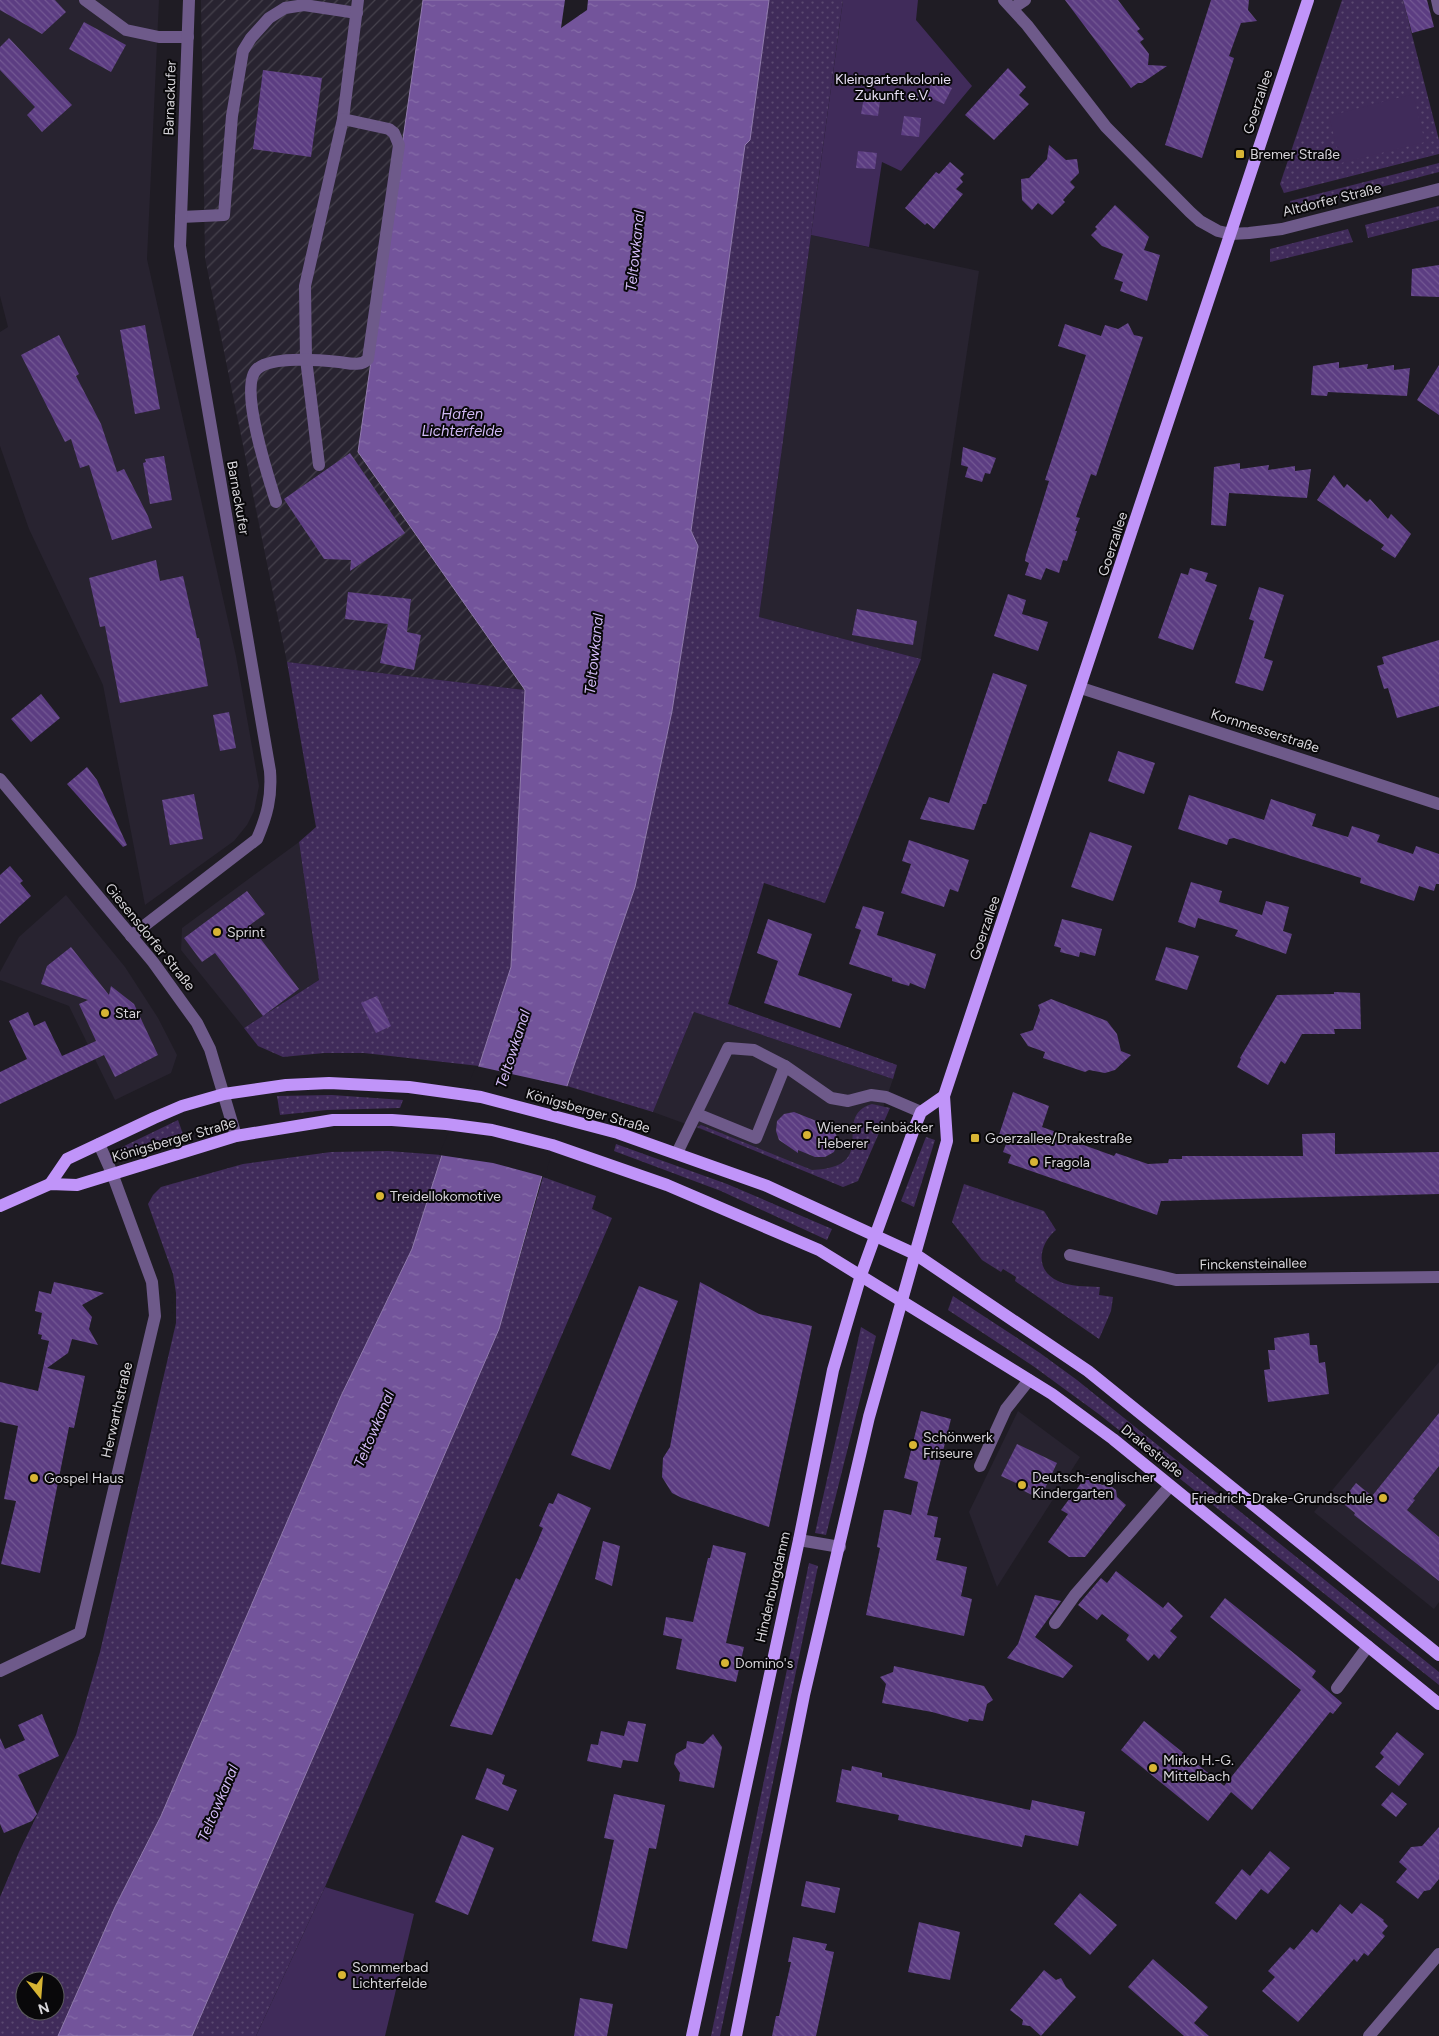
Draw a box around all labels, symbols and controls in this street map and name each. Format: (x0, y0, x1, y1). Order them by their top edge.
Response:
street label: Barnackufer (160, 60, 180, 136)
street label: Goerzallee (1240, 67, 1276, 136)
park label: Kleingartenkolonie Zukunft e.V. (835, 71, 951, 104)
place label: Bremer Straße (1250, 146, 1340, 163)
marker: Bremer Straße (1234, 148, 1246, 160)
street label: Altdorfer Straße (1281, 179, 1383, 220)
water label: Teltowkanal (622, 209, 648, 292)
water label: Hafen Lichterfelde (422, 405, 502, 440)
street label: Barnackufer (223, 460, 253, 537)
street label: Goerzallee (1095, 509, 1131, 578)
water label: Teltowkanal (581, 612, 607, 695)
street label: Kornmesserstraße (1208, 705, 1322, 757)
street label: Giesensdorfer Straße (101, 880, 199, 994)
street label: Goerzallee (966, 893, 1004, 962)
place label: Sprint (227, 924, 265, 941)
marker: Sprint (211, 926, 223, 938)
place label: Star (115, 1005, 141, 1022)
marker: Star (99, 1007, 111, 1019)
water label: Teltowkanal (492, 1007, 534, 1090)
street label: Königsberger Straße (524, 1085, 652, 1137)
street label: Königsberger Straße (110, 1114, 238, 1166)
place label: Wiener Feinbäcker Heberer (817, 1119, 933, 1152)
marker: Wiener Feinbäcker Heberer (801, 1129, 813, 1141)
place label: Goerzallee/Drakestraße (985, 1130, 1132, 1147)
marker: Goerzallee/Drakestraße (969, 1132, 981, 1144)
place label: Fragola (1044, 1154, 1090, 1171)
marker: Fragola (1028, 1156, 1040, 1168)
place label: Treidellokomotive (390, 1188, 501, 1205)
marker: Treidellokomotive (374, 1190, 386, 1202)
street label: Finckensteinallee (1199, 1255, 1307, 1273)
street label: Herwarthstraße (98, 1360, 136, 1460)
water label: Teltowkanal (350, 1387, 398, 1470)
street label: Drakestraße (1118, 1421, 1187, 1481)
place label: Schönwerk Friseure (923, 1429, 993, 1462)
marker: Schönwerk Friseure (907, 1439, 919, 1451)
place label: Deutsch-englischer Kindergarten (1032, 1469, 1155, 1502)
place label: Gospel Haus (44, 1470, 124, 1487)
marker: Gospel Haus (28, 1472, 40, 1484)
marker: Deutsch-englischer Kindergarten (1016, 1479, 1028, 1491)
place label: Friedrich-Drake-Grundschule (1191, 1490, 1373, 1507)
marker: Friedrich-Drake-Grundschule (1377, 1492, 1389, 1504)
street label: Hindenburgdamm (752, 1530, 794, 1644)
place label: Domino's (735, 1655, 793, 1672)
marker: Domino's (719, 1657, 731, 1669)
place label: Mirko H.-G. Mittelbach (1163, 1752, 1234, 1785)
water label: Teltowkanal (194, 1761, 242, 1844)
marker: Mirko H.-G. Mittelbach (1147, 1762, 1159, 1774)
place label: Sommerbad Lichterfelde (352, 1959, 428, 1992)
marker: Sommerbad Lichterfelde (336, 1969, 348, 1981)
north arrow (15, 1971, 65, 2021)
text: N (36, 1998, 51, 2018)

